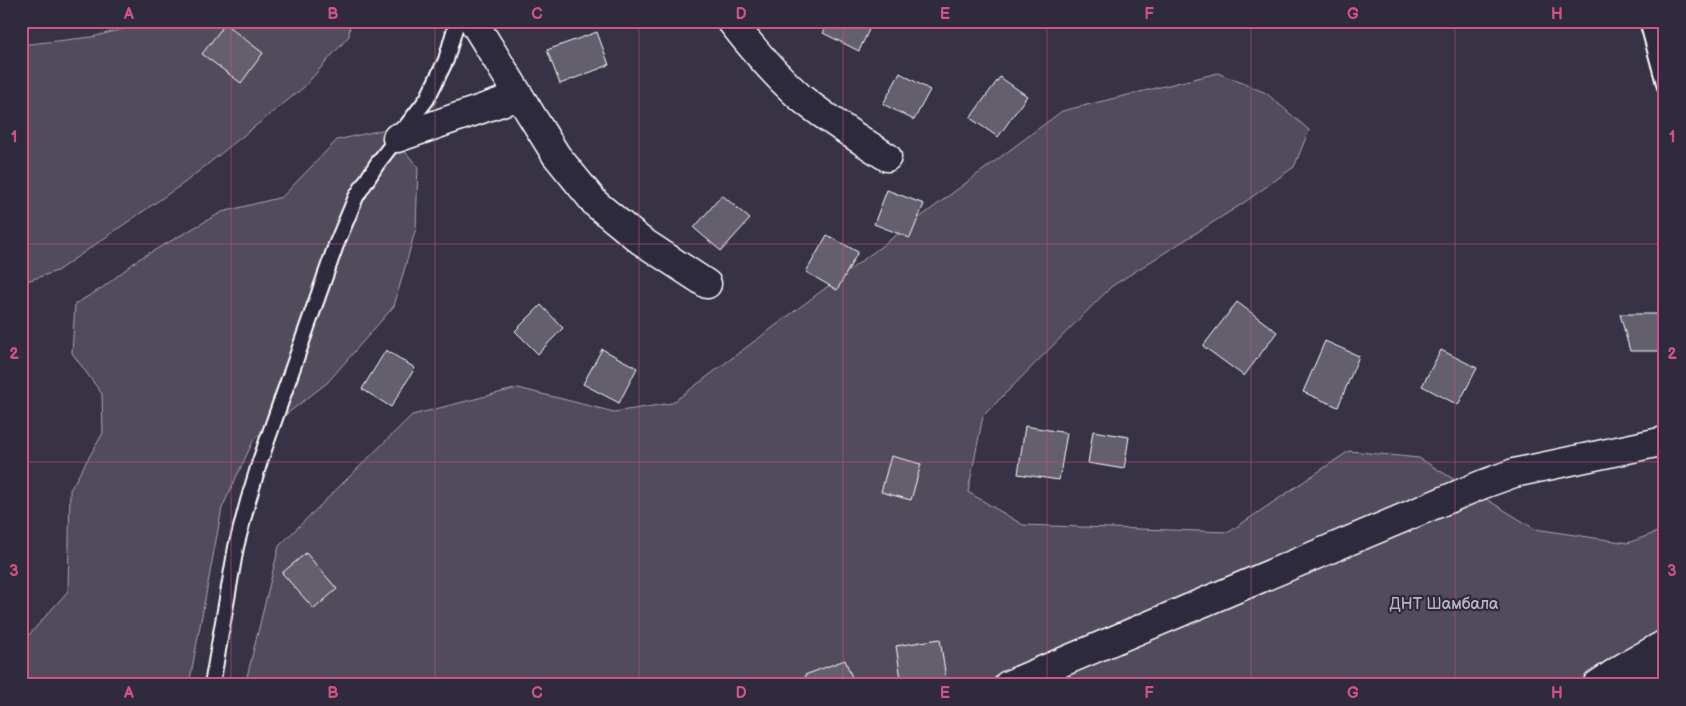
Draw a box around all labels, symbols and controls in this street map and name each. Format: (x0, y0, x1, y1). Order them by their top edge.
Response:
text: A (123, 5, 134, 24)
text: B (327, 5, 339, 24)
text: C (531, 5, 543, 24)
text: D (735, 5, 747, 24)
text: E (940, 5, 950, 24)
text: F (1144, 5, 1154, 24)
text: G (1347, 5, 1359, 24)
text: H (1551, 5, 1563, 24)
text: 1 (11, 128, 17, 147)
text: 1 (1669, 128, 1675, 147)
text: 2 (9, 345, 19, 364)
text: 2 (1667, 345, 1677, 364)
text: 3 (9, 562, 19, 581)
text: 3 (1667, 562, 1677, 581)
park label: ДНТ Шамбала (1389, 595, 1499, 614)
text: A (123, 684, 134, 703)
text: B (327, 684, 339, 703)
text: C (531, 684, 543, 703)
text: D (735, 684, 747, 703)
text: E (940, 684, 950, 703)
text: F (1144, 684, 1154, 703)
text: G (1347, 684, 1359, 703)
text: H (1551, 684, 1563, 703)

